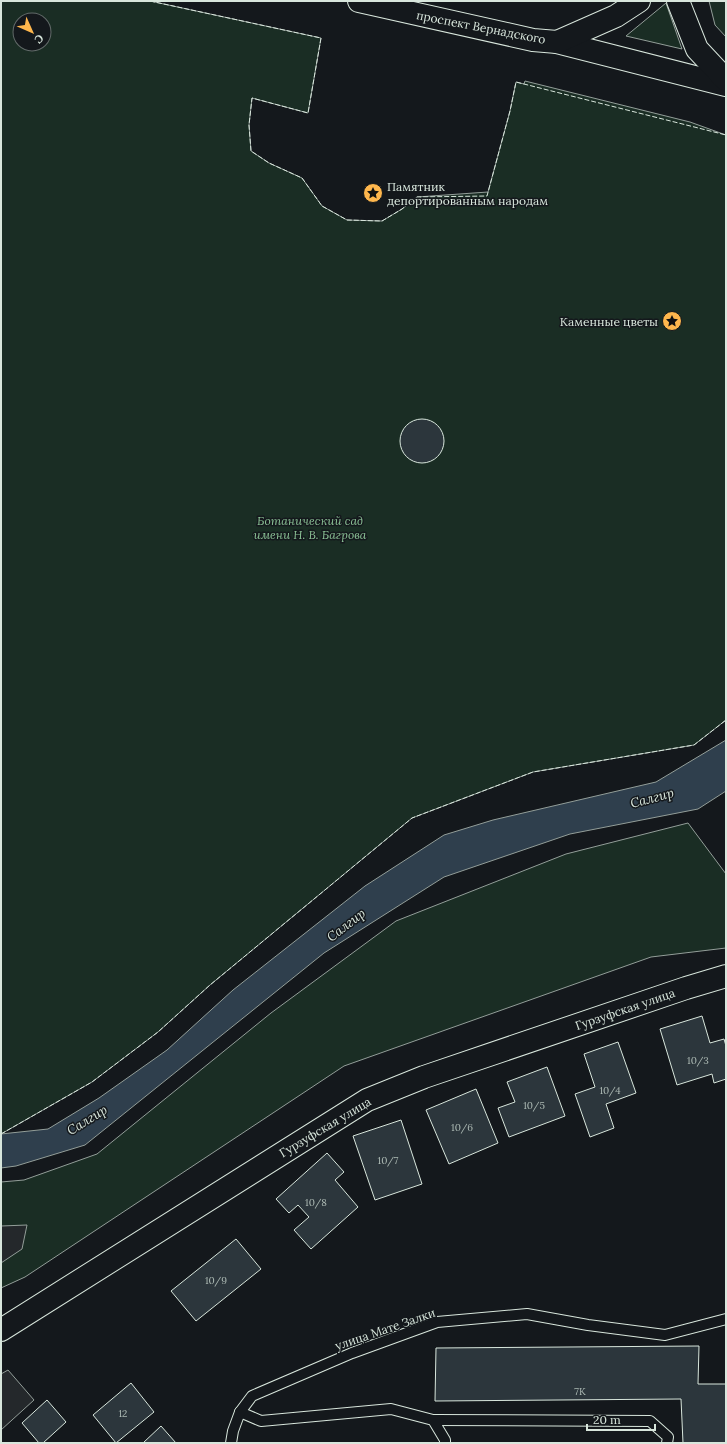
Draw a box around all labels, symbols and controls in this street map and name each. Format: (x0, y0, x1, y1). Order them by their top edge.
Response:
street label: проспект Вернадского (415, 7, 547, 47)
north arrow (12, 12, 52, 52)
text: С (31, 31, 47, 47)
place label: Памятник депортированным народам (387, 179, 548, 208)
place icon: Памятник депортированным народам (362, 182, 384, 204)
place icon: Каменные цветы (661, 310, 683, 332)
place label: Каменные цветы (560, 314, 658, 329)
park label: Ботанический сад имени Н. В. Багрова (254, 513, 367, 542)
water label: Салгир (628, 784, 676, 812)
water label: Салгир (323, 905, 369, 945)
street label: Гурзуфская улица (573, 985, 677, 1033)
house number: 10/3 (687, 1054, 709, 1067)
house number: 10/4 (599, 1084, 621, 1097)
street label: Гурзуфская улица (276, 1094, 374, 1160)
house number: 10/5 (523, 1099, 545, 1112)
water label: Салгир (64, 1101, 110, 1139)
house number: 10/6 (451, 1121, 473, 1134)
house number: 10/7 (378, 1154, 399, 1167)
house number: 10/8 (305, 1196, 327, 1209)
house number: 10/9 (205, 1274, 227, 1287)
street label: улица Мате Залки (333, 1305, 437, 1353)
house number: 7К (574, 1385, 586, 1398)
scale bar (587, 1406, 655, 1432)
house number: 12 (118, 1407, 128, 1420)
text: 20 m (593, 1412, 621, 1427)

